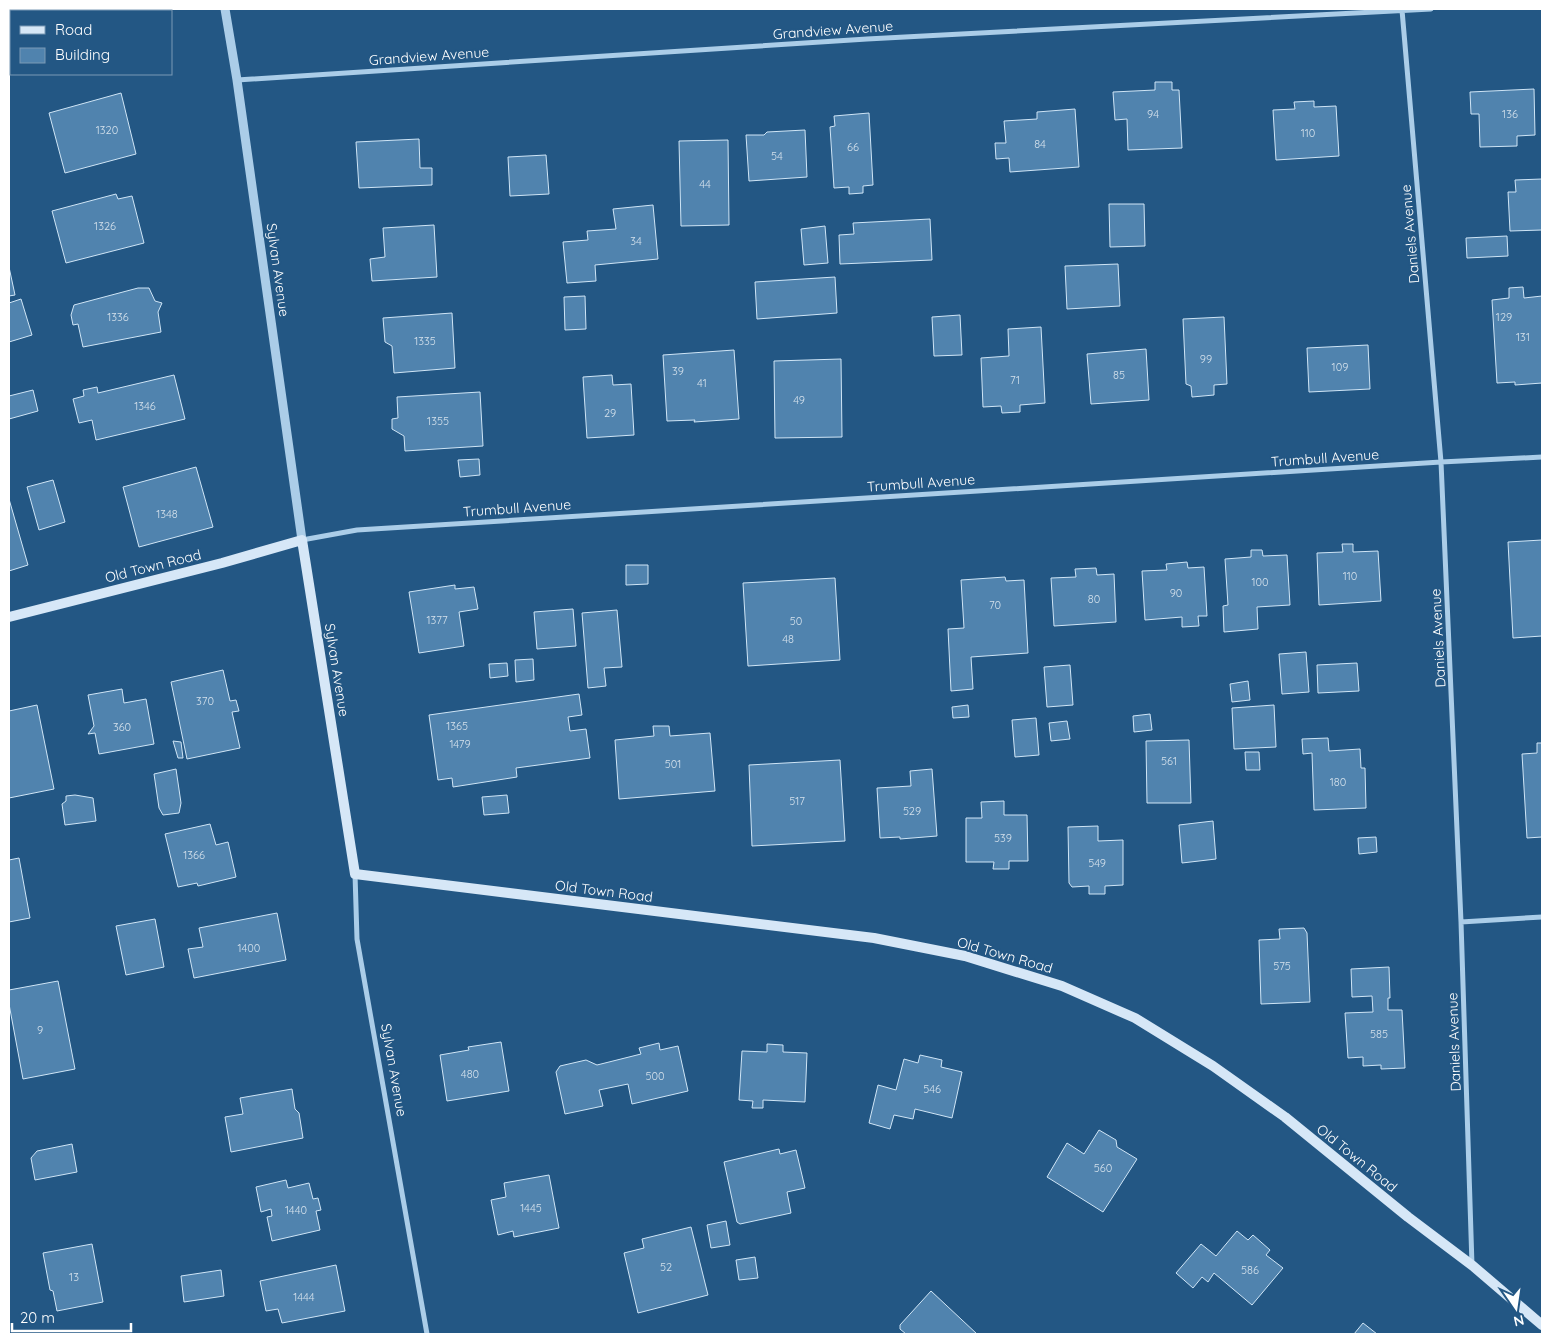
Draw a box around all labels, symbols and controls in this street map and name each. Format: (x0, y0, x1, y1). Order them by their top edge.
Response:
legend (10, 10, 172, 75)
street label: Grandview Avenue (772, 17, 894, 43)
text: Road (55, 20, 92, 39)
street label: Grandview Avenue (368, 43, 490, 69)
text: Building (55, 45, 110, 64)
house number: 94 (1147, 107, 1159, 121)
house number: 136 (1502, 107, 1518, 121)
house number: 1320 (96, 123, 118, 137)
house number: 110 (1301, 126, 1315, 140)
house number: 84 (1034, 137, 1046, 151)
house number: 66 (847, 140, 859, 154)
house number: 54 (771, 149, 783, 163)
house number: 44 (699, 177, 711, 191)
street label: Daniels Avenue (1397, 184, 1423, 284)
house number: 1326 (94, 219, 116, 233)
street label: Sylvan Avenue (263, 222, 293, 318)
house number: 34 (630, 234, 642, 248)
house number: 1336 (107, 310, 129, 324)
house number: 129 (1496, 310, 1512, 324)
house number: 131 (1516, 330, 1530, 344)
house number: 1335 (414, 334, 436, 348)
house number: 99 (1200, 352, 1212, 366)
house number: 109 (1332, 360, 1348, 374)
house number: 39 (672, 364, 684, 378)
house number: 85 (1113, 368, 1125, 382)
house number: 71 (1010, 373, 1020, 387)
house number: 41 (697, 376, 707, 390)
house number: 49 (793, 393, 805, 407)
house number: 1346 (134, 399, 156, 413)
house number: 29 (604, 406, 616, 420)
house number: 1355 (427, 414, 449, 428)
street label: Trumbull Avenue (1270, 445, 1380, 471)
street label: Trumbull Avenue (866, 470, 976, 496)
street label: Trumbull Avenue (462, 495, 572, 521)
house number: 1348 (156, 507, 178, 521)
street label: Old Town Road (103, 545, 203, 587)
house number: 110 (1343, 569, 1357, 583)
house number: 100 (1251, 575, 1269, 589)
house number: 90 (1170, 586, 1182, 600)
street label: Daniels Avenue (1426, 588, 1450, 688)
house number: 80 (1088, 592, 1100, 606)
house number: 70 (989, 598, 1001, 612)
house number: 1377 (426, 613, 448, 627)
house number: 50 (790, 614, 802, 628)
street label: Sylvan Avenue (321, 622, 353, 718)
house number: 48 (782, 632, 794, 646)
house number: 370 (196, 694, 214, 708)
house number: 1365 (446, 719, 468, 733)
house number: 360 (113, 720, 131, 734)
house number: 1479 (449, 737, 471, 751)
house number: 561 (1161, 754, 1177, 768)
house number: 501 (665, 757, 681, 771)
house number: 180 (1330, 775, 1346, 789)
house number: 517 (789, 794, 805, 808)
house number: 529 (903, 804, 921, 818)
house number: 539 (994, 831, 1012, 845)
house number: 1366 (183, 848, 205, 862)
house number: 549 (1088, 856, 1106, 870)
street label: Old Town Road (554, 876, 654, 906)
street label: Old Town Road (955, 933, 1055, 977)
house number: 1400 (238, 941, 260, 955)
house number: 575 (1273, 959, 1291, 973)
street label: Daniels Avenue (1443, 992, 1465, 1092)
street label: Sylvan Avenue (377, 1022, 411, 1118)
house number: 9 (37, 1023, 43, 1037)
house number: 585 (1370, 1027, 1388, 1041)
house number: 480 (461, 1067, 479, 1081)
house number: 500 (645, 1069, 665, 1083)
house number: 546 (923, 1082, 941, 1096)
street label: Old Town Road (1313, 1120, 1401, 1196)
house number: 560 (1094, 1161, 1112, 1175)
house number: 1445 (520, 1201, 542, 1215)
house number: 1440 (285, 1203, 307, 1217)
house number: 52 (660, 1260, 672, 1274)
house number: 586 (1241, 1263, 1259, 1277)
house number: 13 (69, 1270, 79, 1284)
north arrow (1491, 1283, 1541, 1333)
house number: 1444 (293, 1290, 315, 1304)
scale bar (12, 1300, 131, 1332)
text: 20 m (20, 1308, 55, 1327)
text: N (1512, 1311, 1526, 1331)

